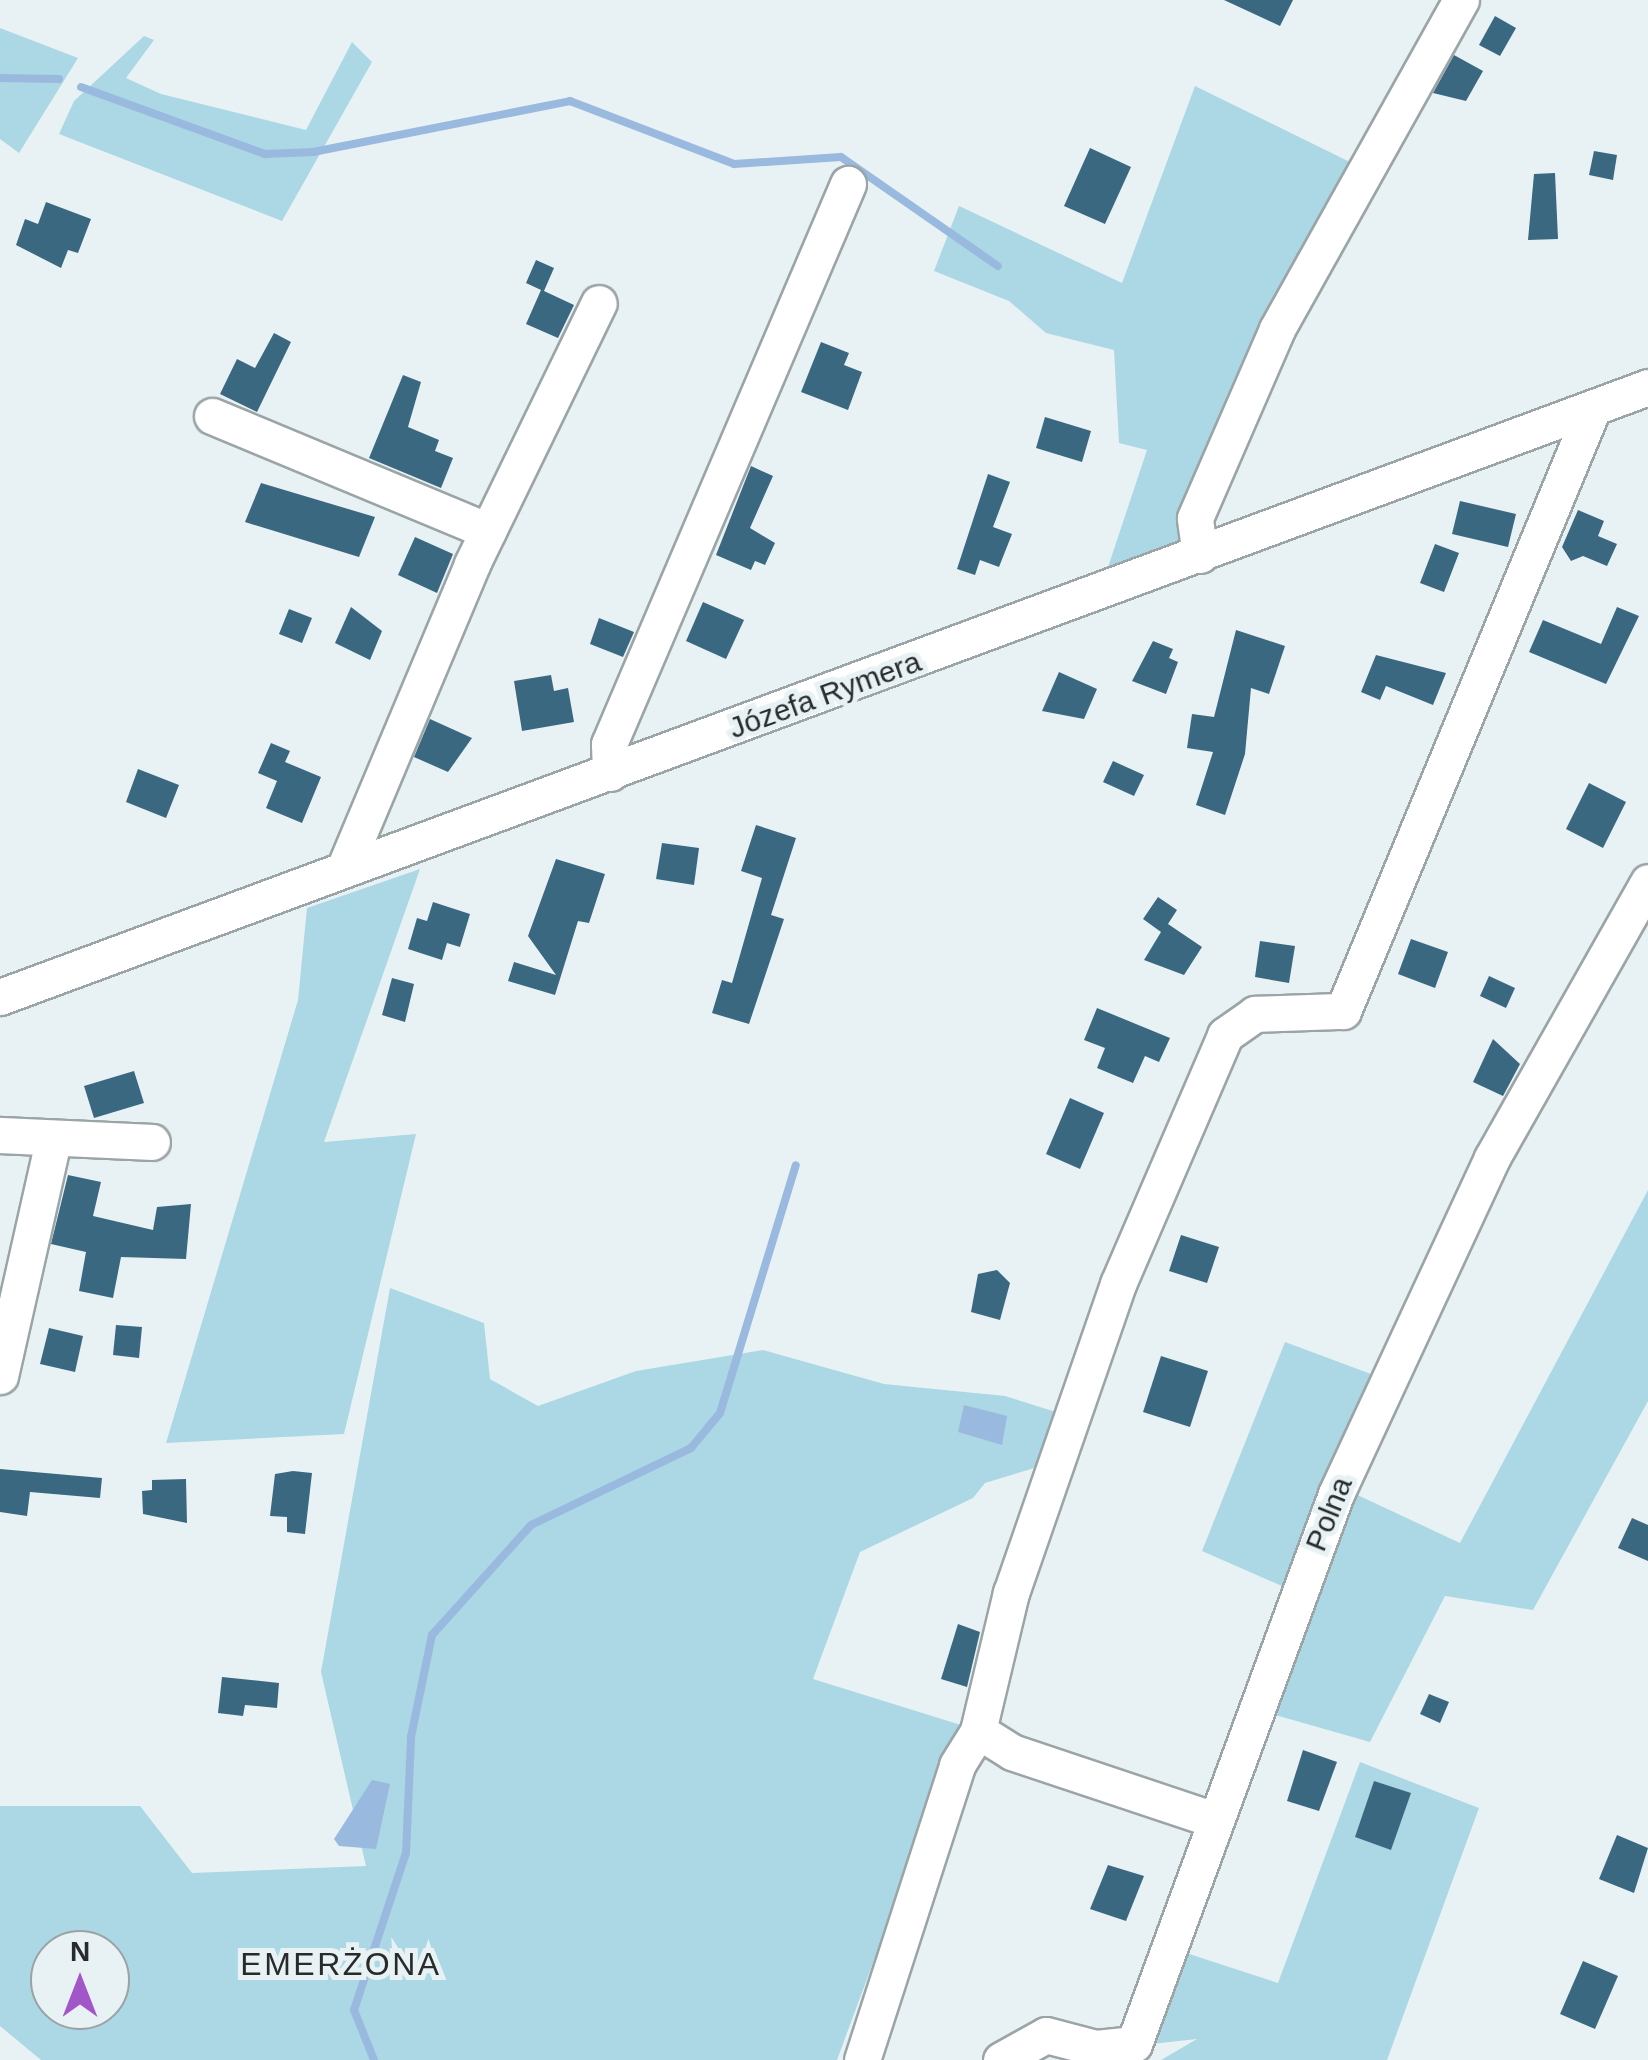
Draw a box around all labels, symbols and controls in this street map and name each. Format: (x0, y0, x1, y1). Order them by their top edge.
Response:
street label: Józefa Rymera (724, 644, 926, 746)
street label: Polna (1298, 1472, 1360, 1556)
north arrow (30, 1930, 130, 2030)
text: N (70, 1936, 90, 1967)
district label: EMERŻONA (240, 1945, 442, 1983)

